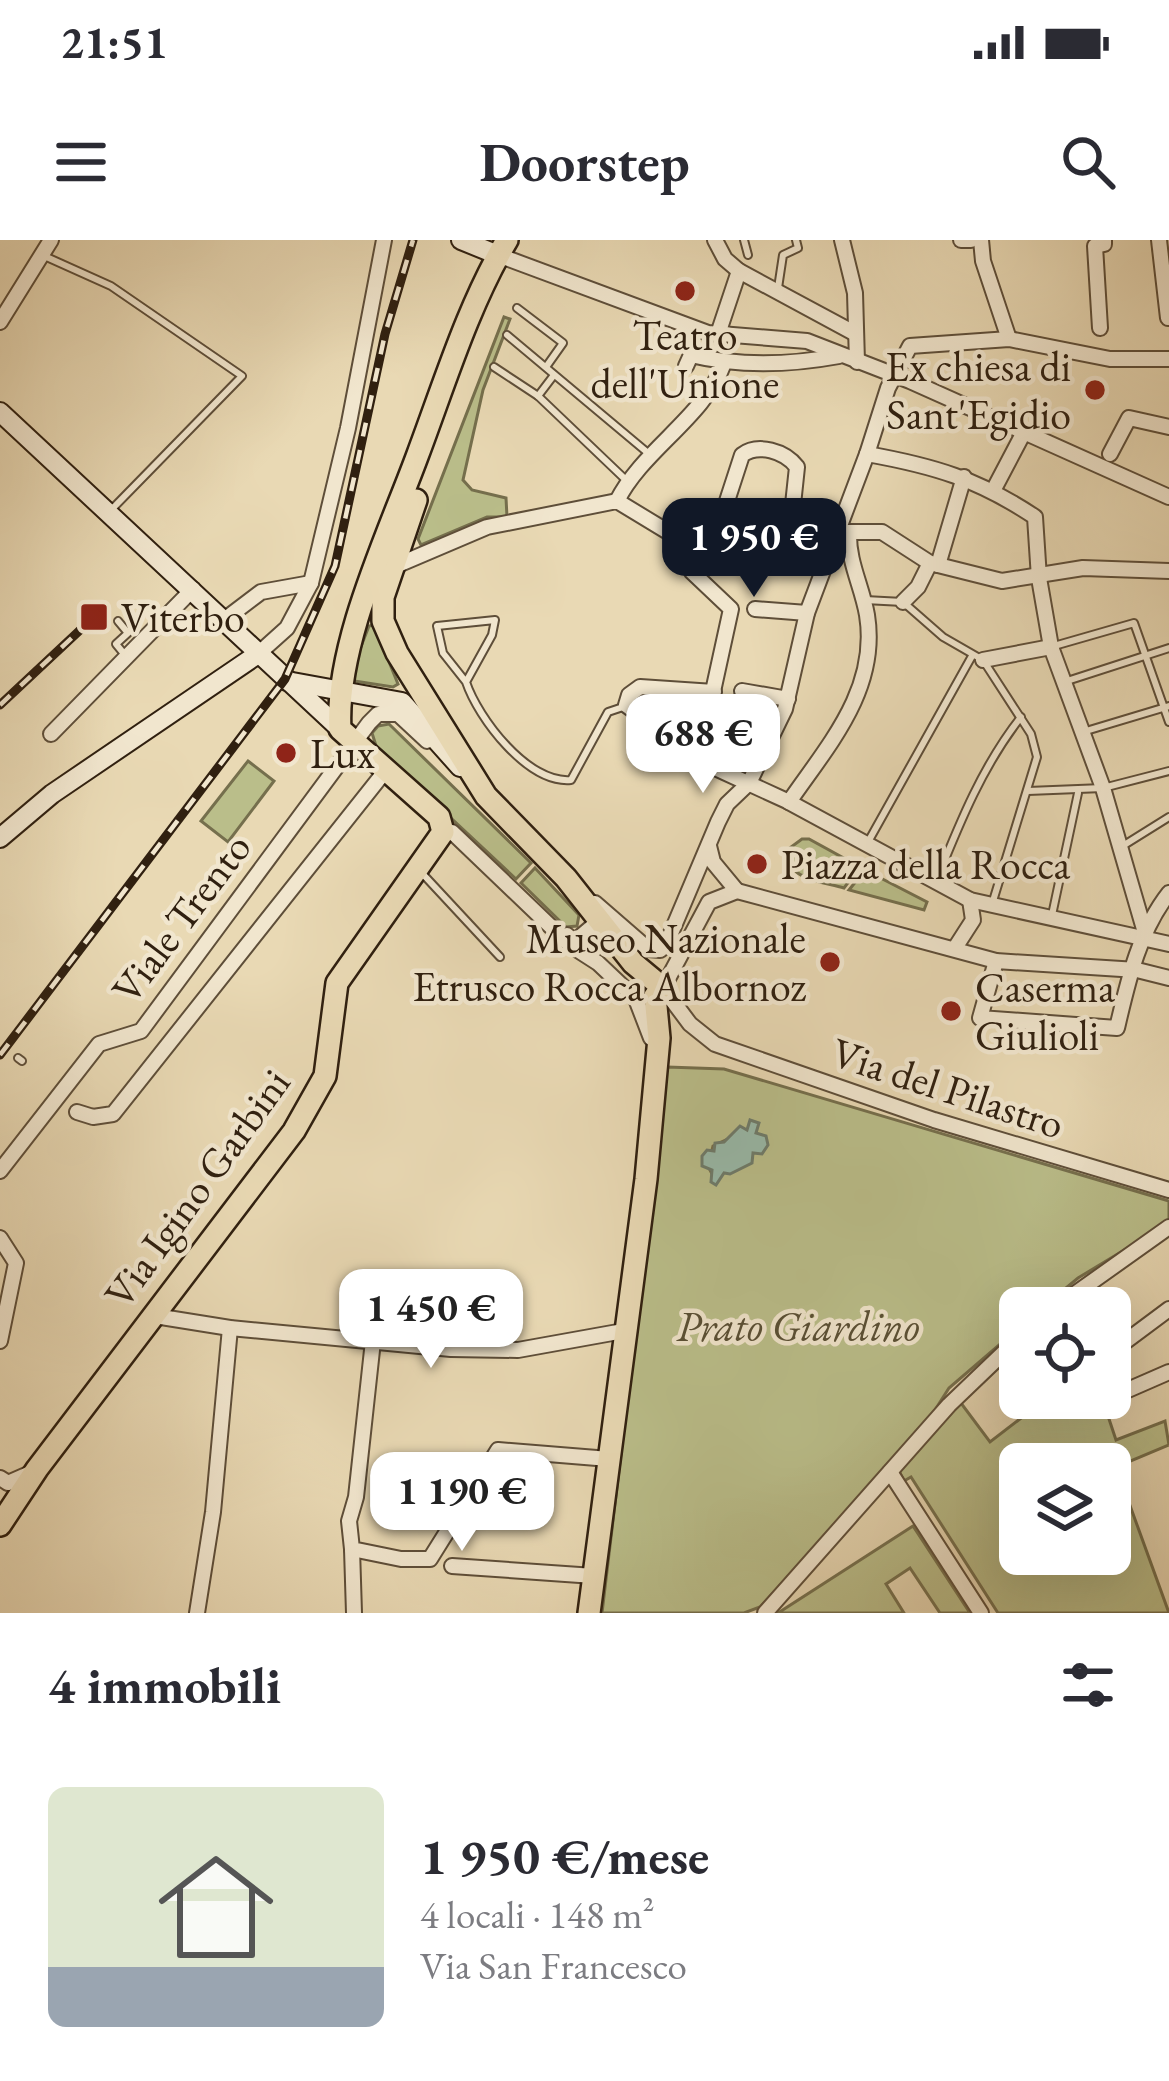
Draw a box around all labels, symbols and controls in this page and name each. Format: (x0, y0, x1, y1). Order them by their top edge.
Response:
text: 21:51 (60, 13, 168, 71)
text: Doorstep (479, 127, 690, 197)
icon: menu (48, 129, 114, 195)
icon: search (1055, 129, 1121, 195)
marker: Teatro dell'Unione (672, 278, 698, 304)
place label: Teatro dell'Unione (590, 308, 780, 411)
place label: Ex chiesa di Sant'Egidio (885, 339, 1071, 442)
marker: Ex chiesa di Sant'Egidio (1082, 377, 1108, 403)
pin: 1 950 € (643, 498, 865, 600)
text: 1 950 € (689, 511, 819, 562)
place label: Viterbo (121, 590, 245, 645)
marker: Viterbo (78, 601, 110, 633)
pin: 688 € (619, 694, 787, 796)
text: 688 € (653, 707, 753, 758)
place label: Lux (310, 726, 375, 781)
marker: Lux (273, 740, 299, 766)
street label: Viale Trento (99, 822, 263, 1014)
place label: Piazza della Rocca (781, 837, 1071, 892)
marker: Piazza della Rocca (744, 851, 770, 877)
place label: Museo Nazionale Etrusco Rocca Albornoz (412, 911, 806, 1014)
marker: Museo Nazionale Etrusco Rocca Albornoz (817, 949, 843, 975)
place label: Caserma Giulioli (975, 960, 1115, 1063)
marker: Caserma Giulioli (938, 998, 964, 1024)
street label: Via del Pilastro (825, 1025, 1071, 1151)
street label: Via Igino Garbini (92, 1057, 302, 1319)
pin: 1 450 € (320, 1269, 542, 1371)
text: 1 450 € (366, 1282, 496, 1333)
map controls (999, 1287, 1131, 1575)
button: locate (999, 1287, 1131, 1419)
park label: Prato Giardino (676, 1299, 920, 1354)
button: layers (999, 1443, 1131, 1575)
pin: 1 190 € (351, 1452, 573, 1554)
text: 1 190 € (397, 1465, 527, 1516)
text: 4 immobili (48, 1652, 281, 1718)
icon: filters (1055, 1652, 1121, 1718)
text: 1 950 €/mese (420, 1823, 709, 1889)
icon: home (144, 1835, 288, 1979)
text: 4 locali · 148 m² (420, 1889, 654, 1940)
text: Via San Francesco (420, 1940, 687, 1991)

